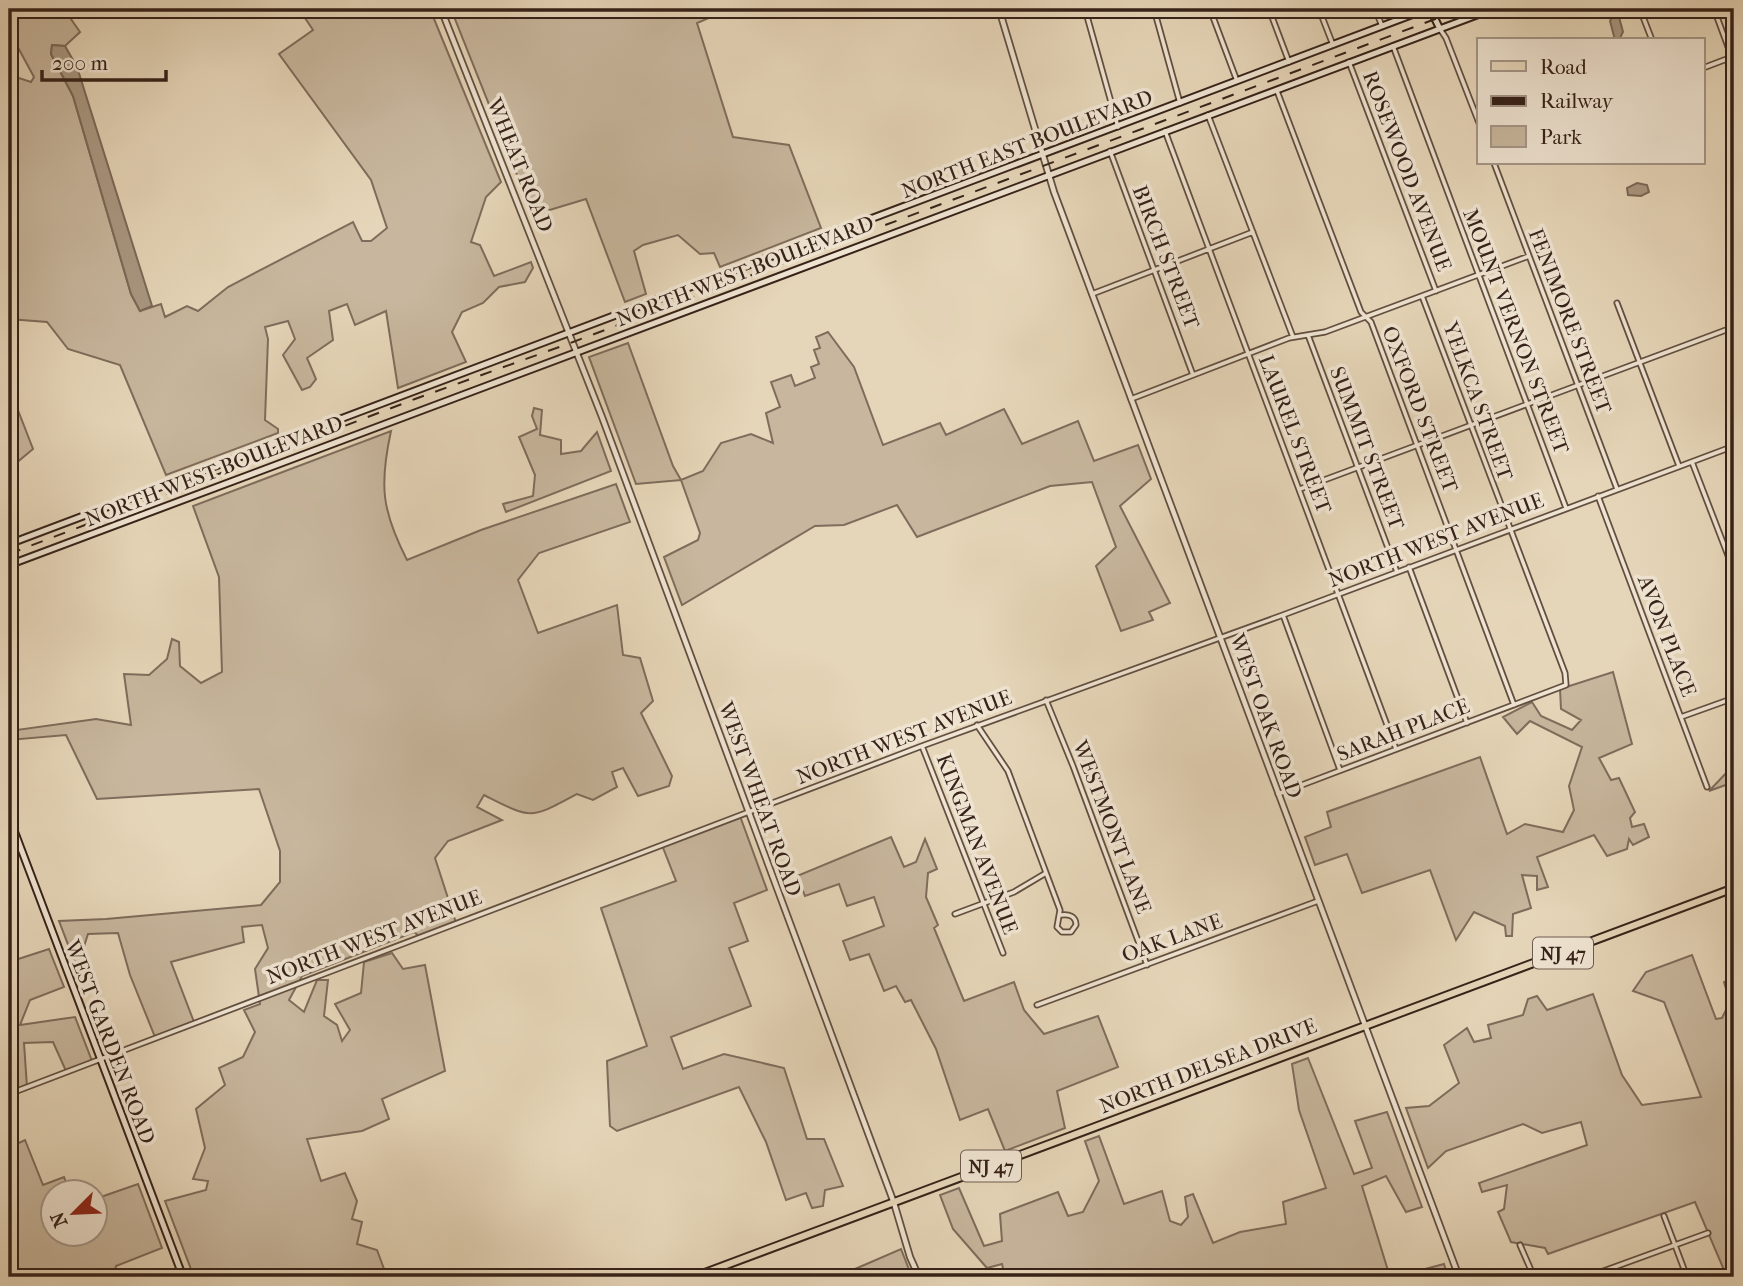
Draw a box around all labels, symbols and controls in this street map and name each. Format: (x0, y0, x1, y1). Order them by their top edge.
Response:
scale bar (42, 38, 166, 82)
legend (1477, 38, 1704, 164)
text: 200 m (52, 51, 108, 75)
text: Road (1540, 55, 1587, 79)
street label: ROSEWOOD AVENUE (1358, 68, 1456, 275)
street label: NORTH EAST BOULEVARD (898, 85, 1156, 203)
text: Railway (1540, 89, 1614, 113)
street label: WHEAT ROAD (482, 94, 558, 235)
text: Park (1540, 125, 1582, 149)
street label: BIRCH STREET (1128, 182, 1205, 333)
street label: MOUNT VERNON STREET (1458, 205, 1574, 458)
street label: NORTH WEST BOULEVARD (613, 211, 877, 331)
street label: FENIMORE STREET (1524, 225, 1617, 418)
street label: YELKCA STREET (1438, 318, 1518, 484)
street label: OXFORD STREET (1377, 323, 1463, 496)
street label: LAUREL STREET (1254, 351, 1337, 517)
street label: SUMMIT STREET (1325, 363, 1409, 534)
street label: NORTH WEST BOULEVARD (82, 411, 346, 531)
street label: NORTH WEST AVENUE (1325, 488, 1547, 592)
street label: AVON PLACE (1633, 571, 1701, 700)
street label: WEST OAK ROAD (1225, 630, 1307, 801)
street label: NORTH WEST AVENUE (793, 685, 1015, 789)
street label: SARAH PLACE (1333, 694, 1473, 766)
street label: WEST WHEAT ROAD (713, 698, 806, 900)
street label: WESTMONT LANE (1068, 736, 1156, 917)
street label: KINGMAN AVENUE (932, 750, 1023, 938)
street label: NORTH WEST AVENUE (263, 885, 485, 989)
street label: OAK LANE (1119, 909, 1226, 967)
street label: WEST GARDEN ROAD (60, 936, 160, 1147)
road number: NJ 47 (1533, 937, 1593, 968)
street label: NORTH DELSEA DRIVE (1096, 1013, 1320, 1119)
road number: NJ 47 (961, 1150, 1021, 1182)
north arrow (38, 1178, 108, 1248)
text: N (46, 1208, 72, 1231)

